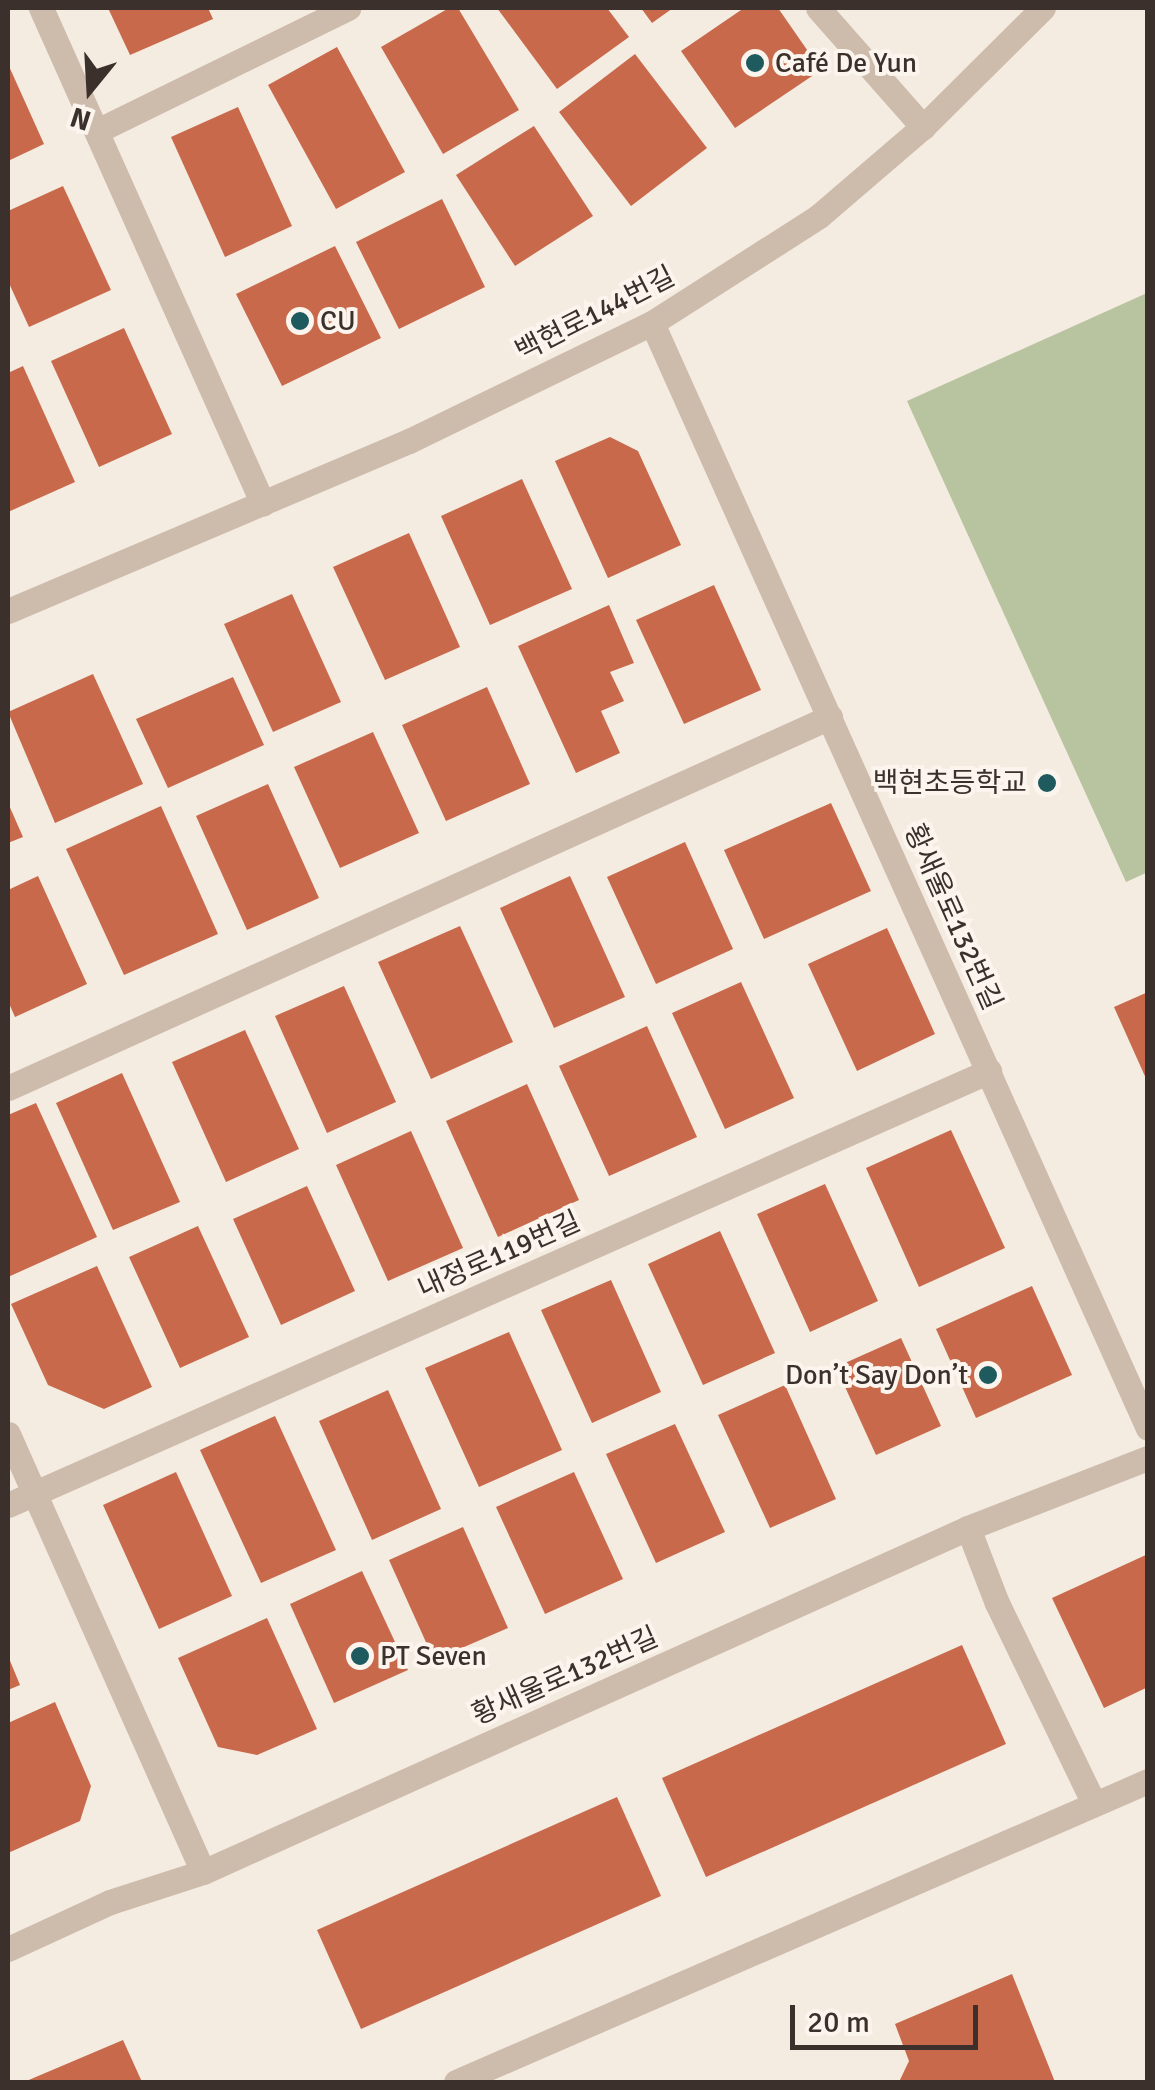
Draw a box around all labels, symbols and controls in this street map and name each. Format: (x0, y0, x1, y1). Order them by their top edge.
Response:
north arrow (40, 40, 140, 140)
place label: Café De Yun (775, 46, 917, 80)
marker: Café De Yun (744, 52, 766, 74)
text: N (66, 99, 95, 138)
street label: 백현로144번길 (510, 259, 680, 369)
place label: CU (320, 304, 356, 338)
marker: CU (289, 310, 311, 332)
place label: 백현초등학교 (872, 766, 1027, 800)
marker: 백현초등학교 (1036, 772, 1058, 794)
street label: 황새울로132번길 (897, 819, 1009, 1015)
street label: 내정로119번길 (413, 1204, 585, 1306)
place label: Don’t Say Don’t (785, 1358, 968, 1392)
marker: Don’t Say Don’t (977, 1364, 999, 1386)
street label: 황새울로132번길 (467, 1620, 663, 1732)
place label: PT Seven (380, 1639, 487, 1673)
marker: PT Seven (349, 1645, 371, 1667)
scale bar (795, 1985, 982, 2047)
text: 20 m (807, 2004, 870, 2041)

